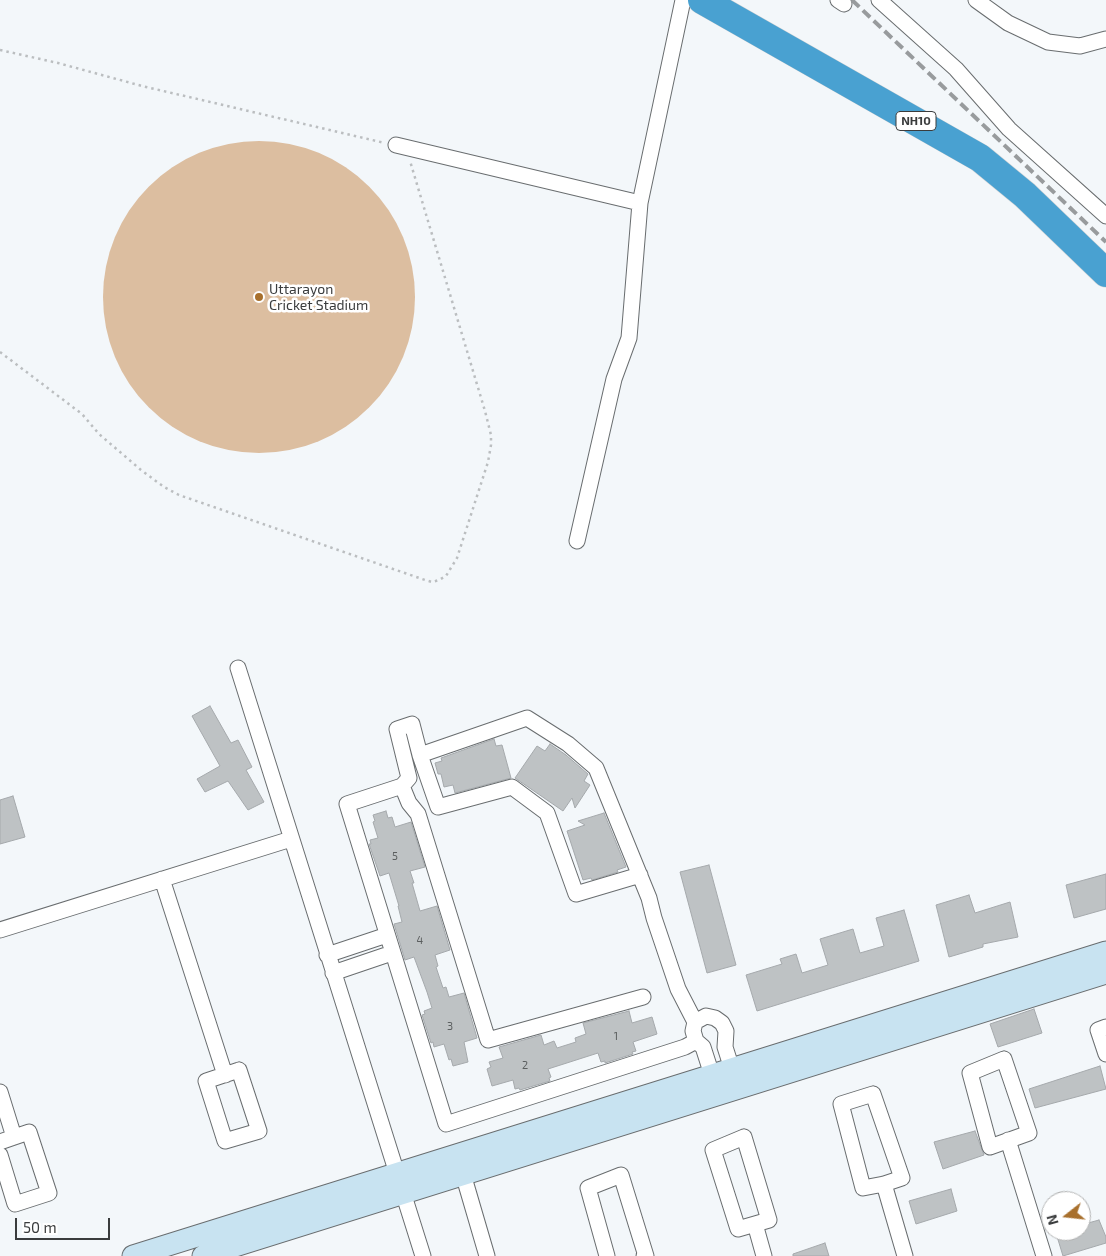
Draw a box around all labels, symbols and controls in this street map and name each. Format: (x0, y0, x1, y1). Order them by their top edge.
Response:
road number: NH10 (896, 112, 936, 130)
place label: Uttarayon Cricket Stadium (269, 281, 368, 314)
marker: Uttarayon Cricket Stadium (253, 291, 265, 303)
house number: 5 (392, 849, 398, 863)
house number: 4 (417, 933, 423, 947)
house number: 3 (447, 1019, 453, 1033)
house number: 1 (614, 1029, 618, 1043)
house number: 2 (522, 1058, 528, 1072)
north arrow (1041, 1191, 1091, 1241)
scale bar (18, 1208, 112, 1240)
text: N (1042, 1213, 1062, 1227)
text: 50 m (23, 1218, 57, 1236)

